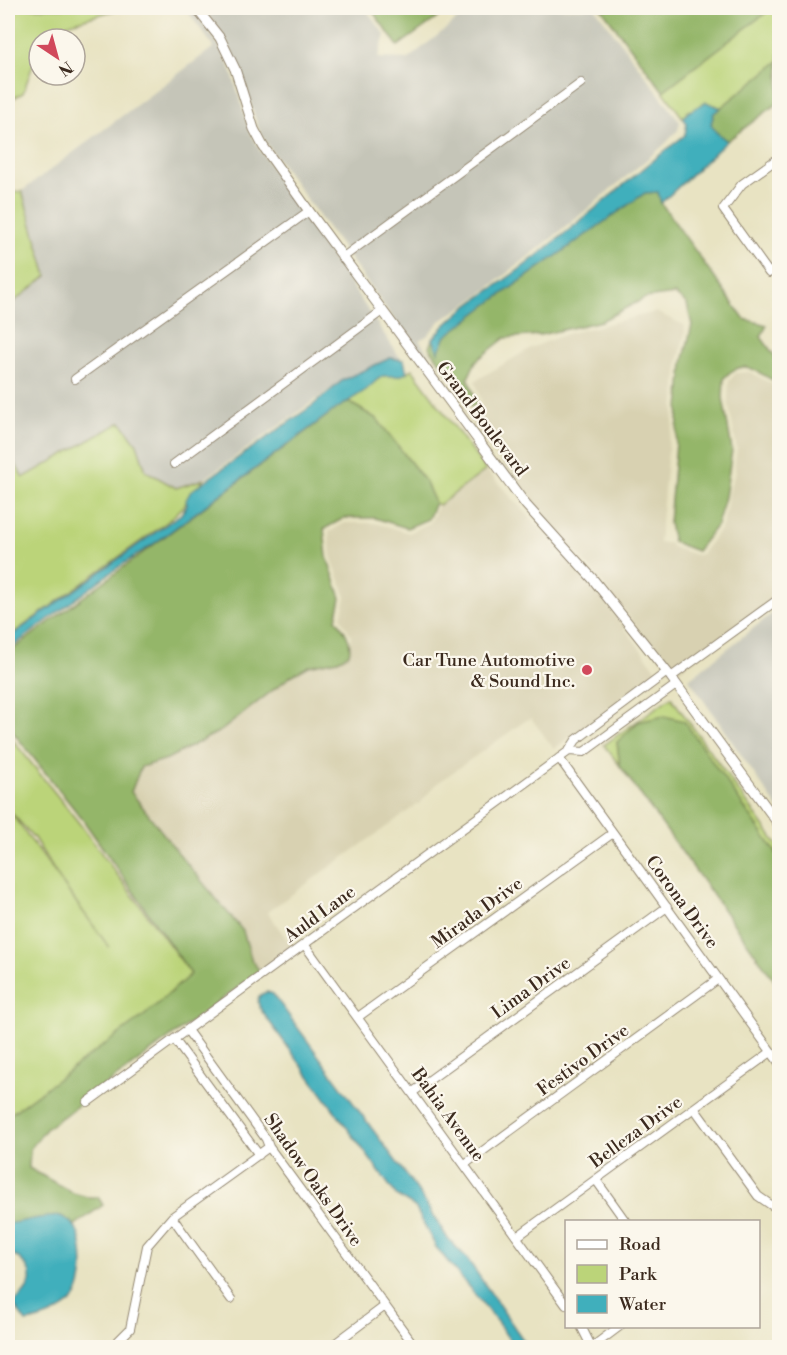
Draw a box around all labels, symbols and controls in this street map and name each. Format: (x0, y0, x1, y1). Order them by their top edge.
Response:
north arrow (27, 27, 87, 87)
text: N (54, 57, 76, 80)
street label: Grand Boulevard (431, 357, 533, 482)
place label: Car Tune Automotive & Sound Inc. (403, 649, 575, 693)
marker: Car Tune Automotive & Sound Inc. (580, 663, 594, 677)
street label: Corona Drive (641, 851, 723, 953)
street label: Mirada Drive (427, 872, 527, 954)
street label: Auld Lane (279, 880, 360, 948)
street label: Lima Drive (487, 952, 575, 1024)
street label: Festivo Drive (532, 1019, 634, 1101)
street label: Bahia Avenue (406, 1063, 490, 1166)
street label: Belleza Drive (584, 1091, 687, 1174)
street label: Shadow Oaks Drive (259, 1109, 367, 1251)
legend (565, 1220, 760, 1328)
text: Road (619, 1233, 662, 1256)
text: Park (619, 1263, 658, 1286)
text: Water (618, 1293, 667, 1316)

